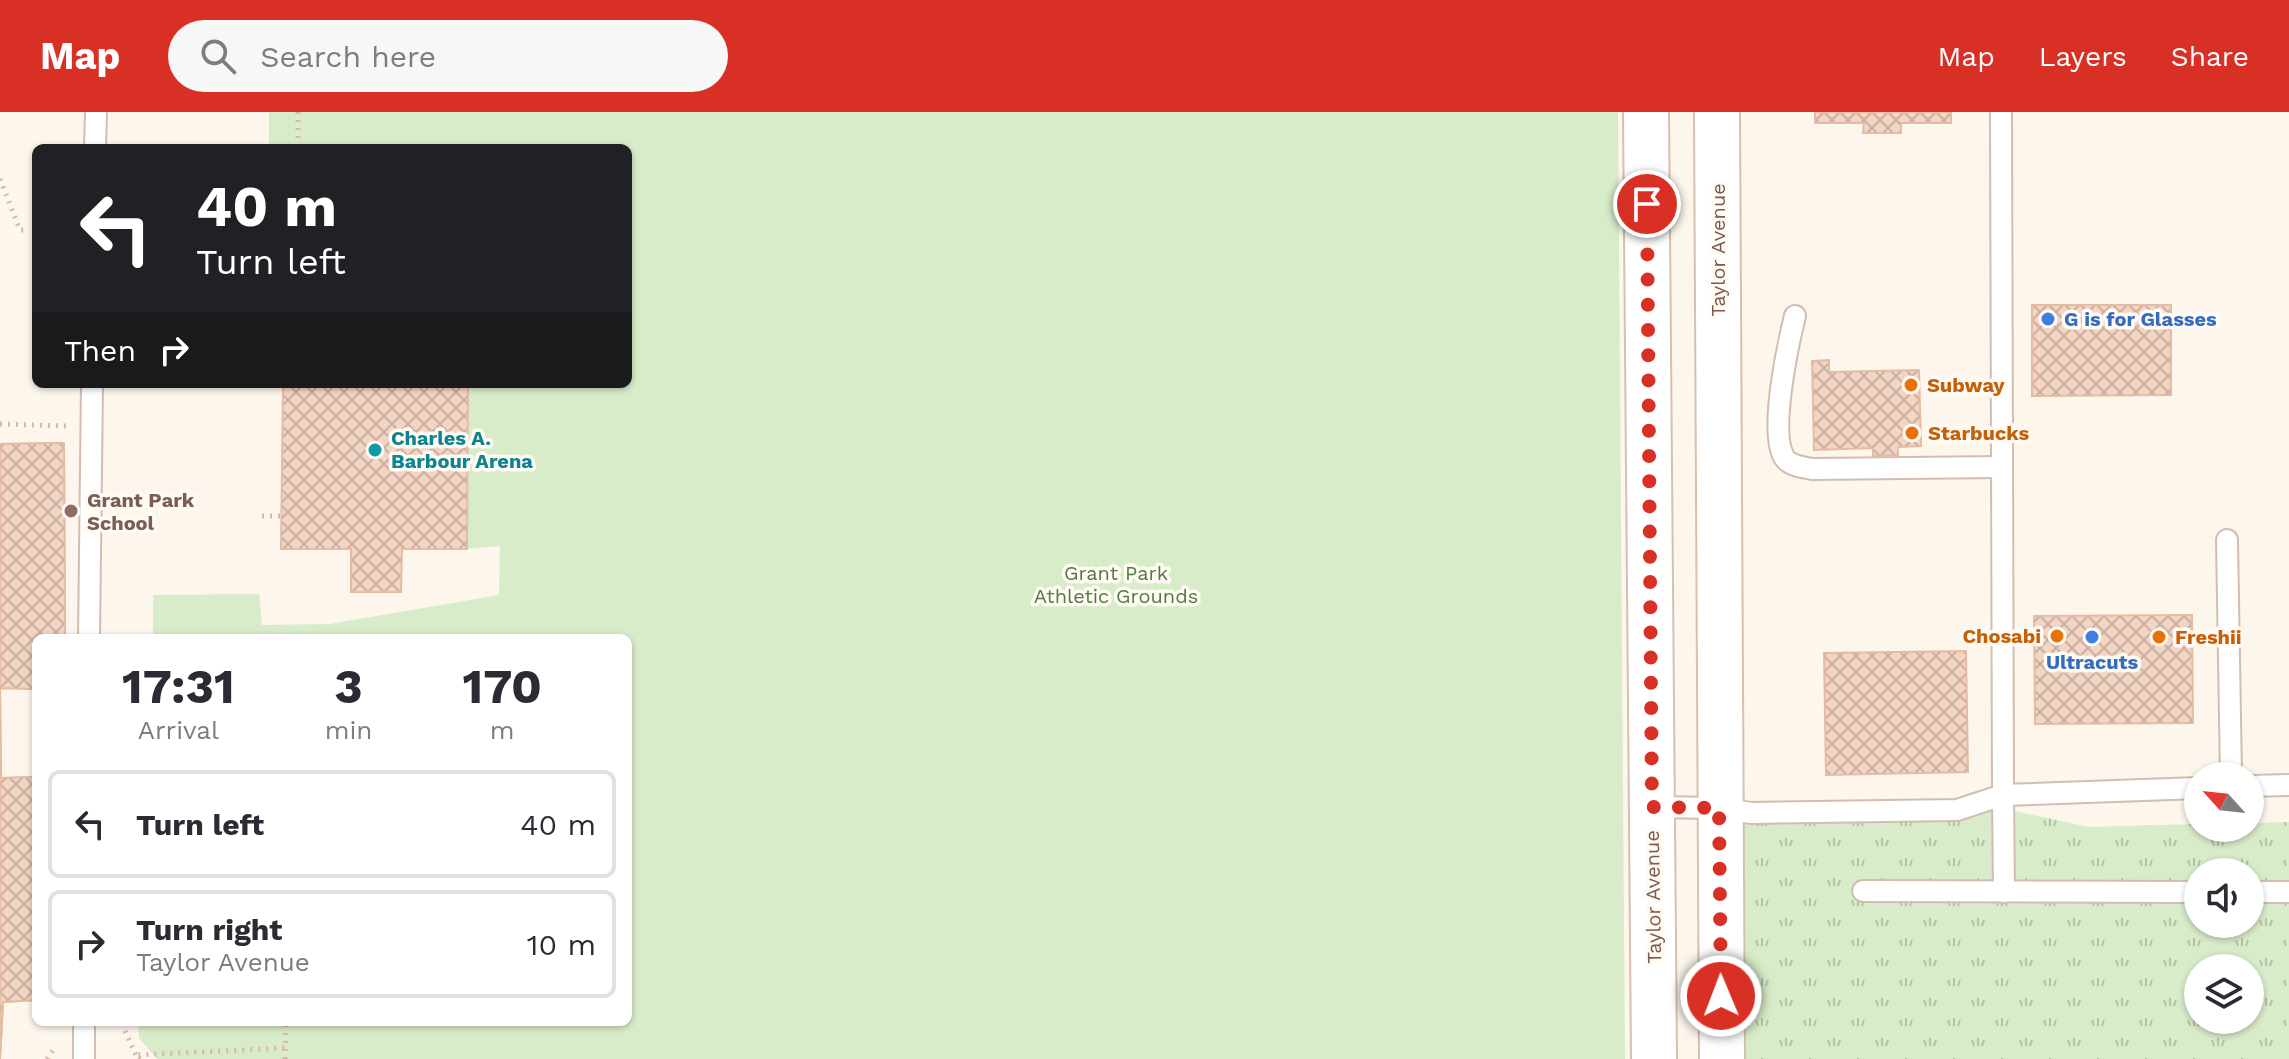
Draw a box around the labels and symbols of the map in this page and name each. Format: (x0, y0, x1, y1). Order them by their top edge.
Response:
pin (1613, 170, 1681, 238)
street label: Taylor Avenue (1706, 183, 1730, 317)
place label: G is for Glasses (2064, 307, 2217, 331)
marker: G is for Glasses (2039, 310, 2057, 328)
place label: Subway (1927, 373, 2005, 397)
marker: Subway (1902, 376, 1920, 394)
place label: Starbucks (1928, 421, 2030, 445)
marker: Starbucks (1903, 424, 1921, 442)
place label: Charles A. Barbour Arena (391, 426, 533, 473)
marker: Charles A. Barbour Arena (366, 441, 384, 459)
place label: Grant Park School (87, 488, 195, 535)
marker: Grant Park School (62, 502, 80, 520)
park label: Grant Park Athletic Grounds (1034, 561, 1198, 608)
place label: Chosabi (1962, 624, 2041, 648)
place label: Freshii (2175, 625, 2242, 649)
marker: Chosabi (2048, 627, 2066, 645)
marker: Ultracuts (2083, 628, 2101, 646)
marker: Freshii (2150, 628, 2168, 646)
place label: Ultracuts (2046, 650, 2138, 674)
north arrow (2184, 762, 2264, 842)
street label: Taylor Avenue (1640, 830, 1666, 964)
position arrow (1679, 954, 1763, 1038)

